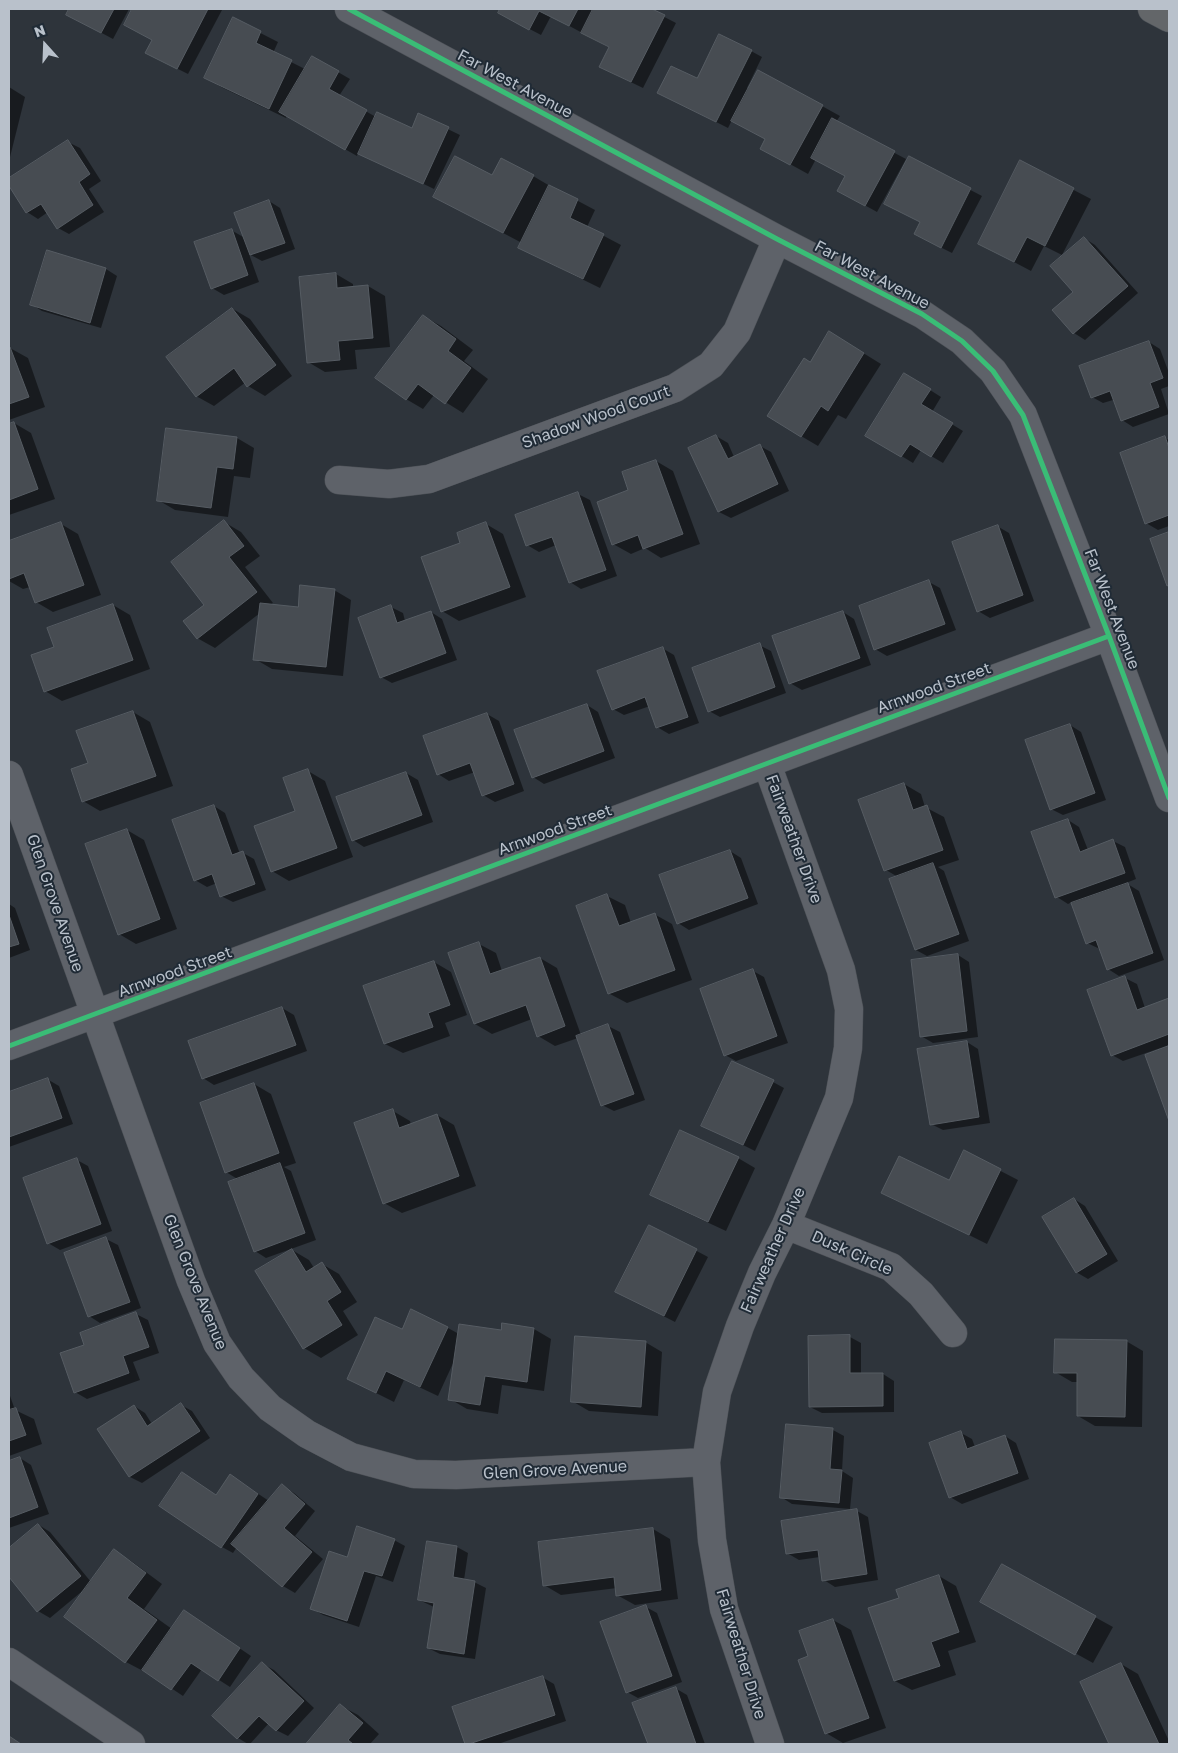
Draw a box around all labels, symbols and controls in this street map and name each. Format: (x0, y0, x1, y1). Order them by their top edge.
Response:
north arrow (20, 20, 70, 70)
text: N (32, 21, 48, 40)
street label: Far West Avenue (454, 46, 576, 122)
street label: Far West Avenue (811, 237, 933, 313)
street label: Shadow Wood Court (519, 381, 673, 453)
street label: Far West Avenue (1080, 546, 1144, 672)
street label: Arnwood Street (874, 658, 994, 718)
street label: Fairweather Drive (762, 772, 826, 906)
street label: Arnwood Street (495, 800, 615, 860)
street label: Glen Grove Avenue (22, 832, 88, 974)
street label: Arnwood Street (115, 942, 235, 1002)
street label: Fairweather Drive (737, 1184, 809, 1316)
street label: Glen Grove Avenue (159, 1211, 231, 1353)
street label: Dusk Circle (809, 1227, 895, 1279)
street label: Glen Grove Avenue (482, 1457, 628, 1483)
street label: Fairweather Drive (712, 1586, 770, 1722)

